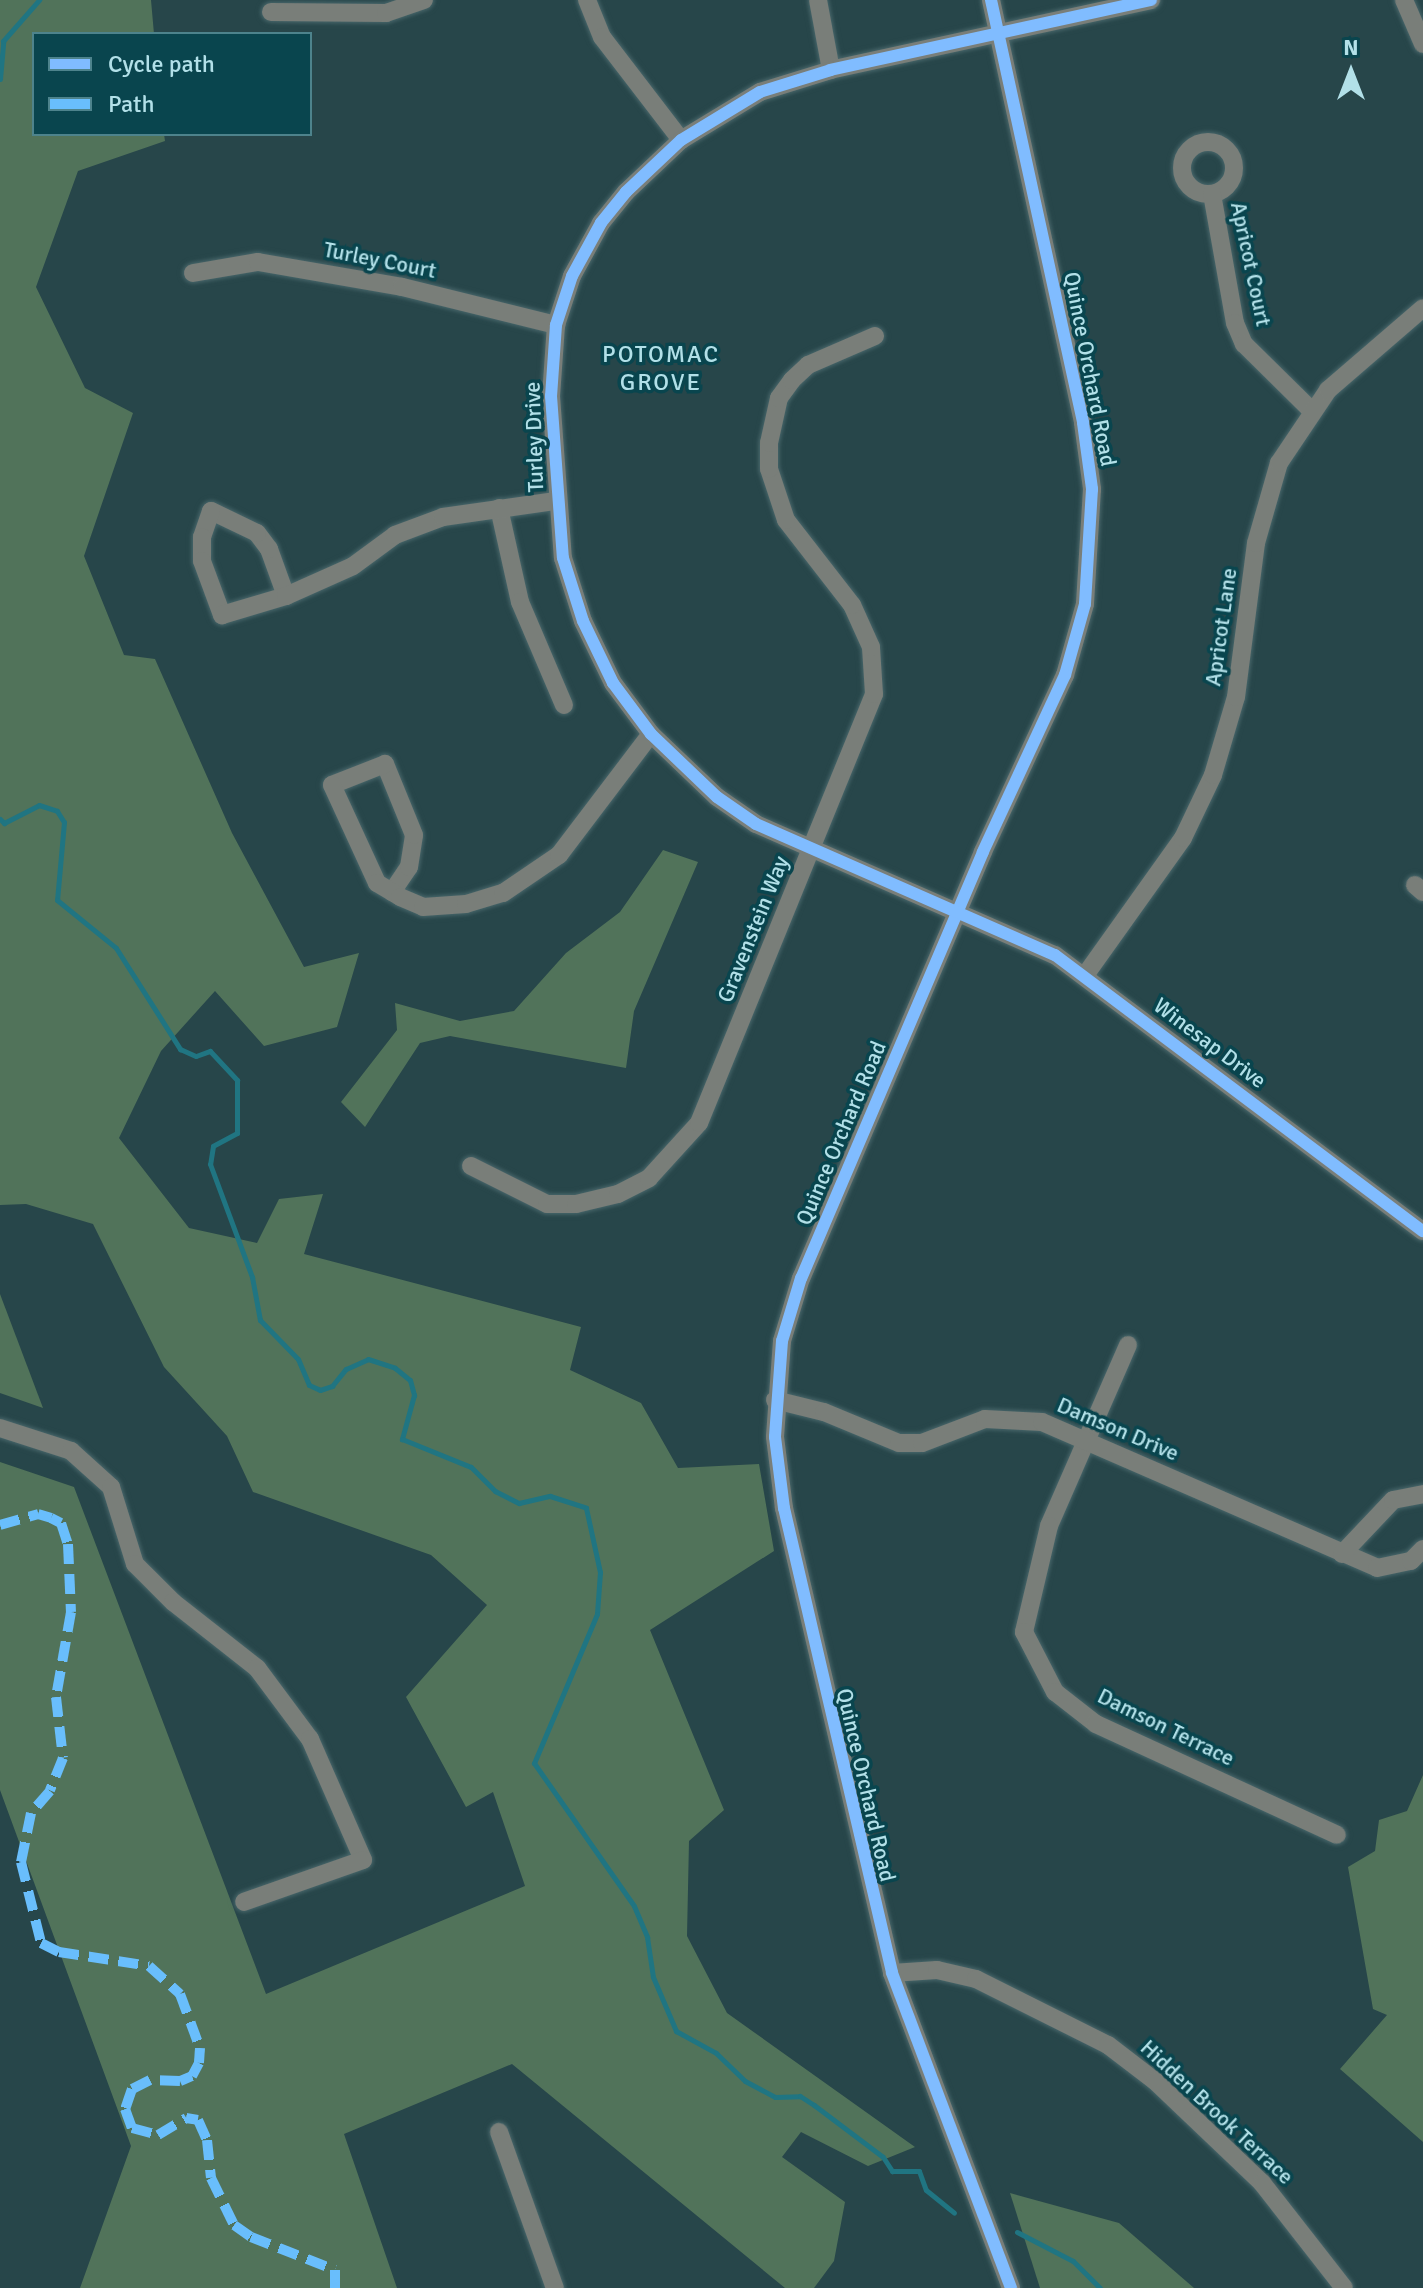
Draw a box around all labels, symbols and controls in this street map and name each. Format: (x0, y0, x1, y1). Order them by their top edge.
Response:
legend (32, 32, 312, 136)
north arrow (1311, 32, 1391, 112)
text: N (1343, 34, 1359, 61)
text: Cycle path (108, 49, 215, 79)
text: Path (108, 89, 154, 119)
street label: Apricot Court (1225, 199, 1277, 329)
street label: Turley Court (321, 236, 439, 284)
street label: Quince Orchard Road (1058, 270, 1122, 468)
district label: POTOMAC GROVE (602, 341, 720, 397)
street label: Turley Drive (519, 381, 549, 493)
street label: Apricot Lane (1200, 566, 1242, 688)
street label: Gravenstein Way (712, 852, 794, 1006)
street label: Winesap Drive (1148, 992, 1272, 1094)
street label: Quince Orchard Road (790, 1037, 892, 1229)
street label: Damson Drive (1053, 1391, 1183, 1467)
street label: Damson Terrace (1093, 1682, 1239, 1772)
street label: Quince Orchard Road (831, 1686, 901, 1884)
street label: Hidden Brook Terrace (1135, 2034, 1299, 2190)

